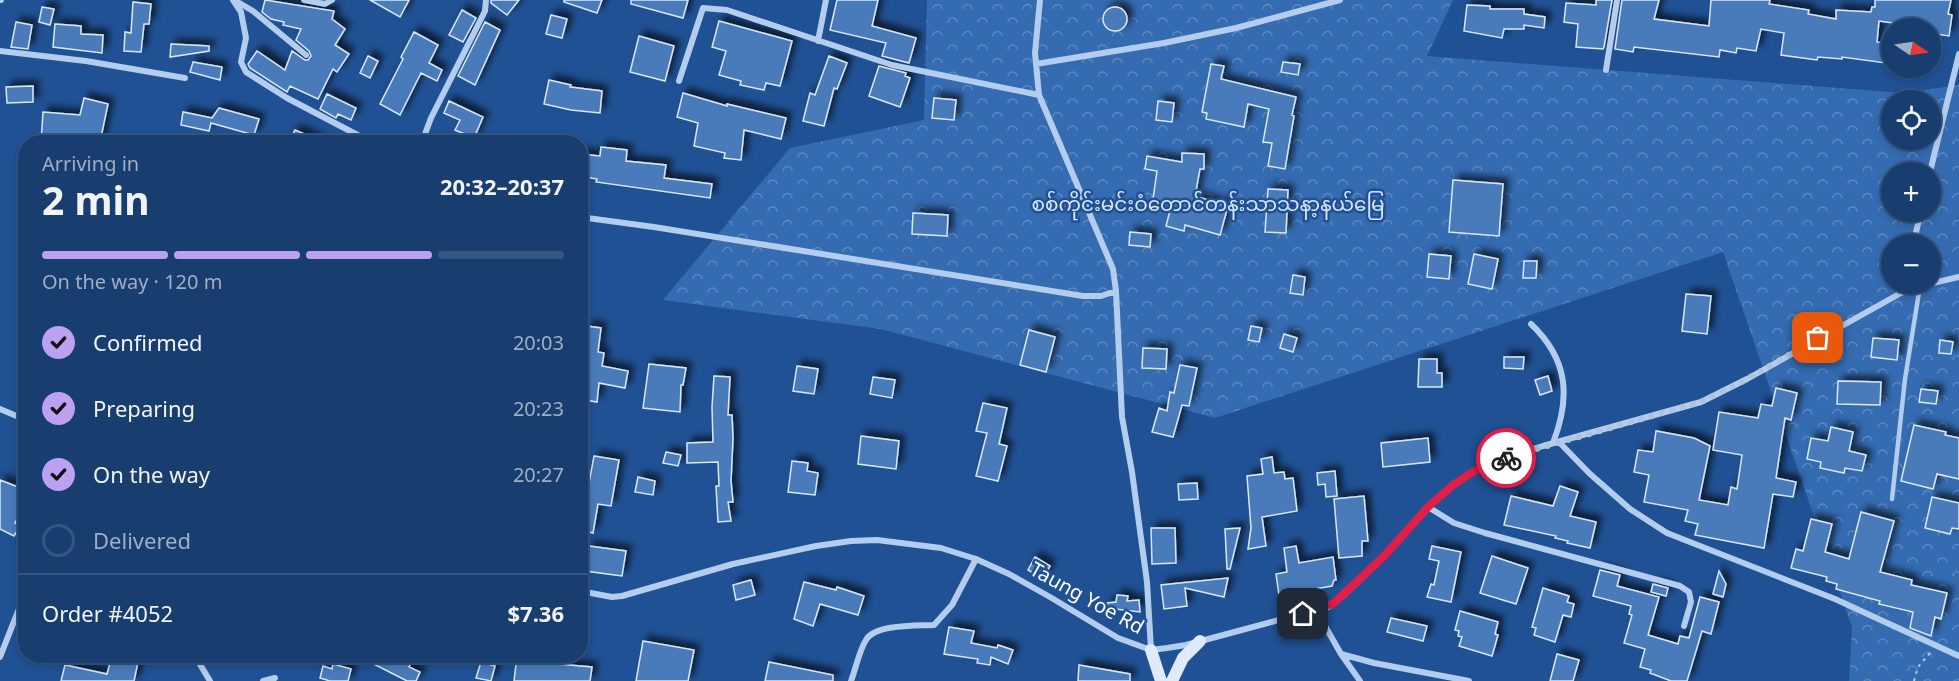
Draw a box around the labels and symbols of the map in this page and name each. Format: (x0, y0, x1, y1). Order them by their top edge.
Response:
north arrow (1881, 18, 1941, 78)
park label: စစ်ကိုင်းမင်းဝံတောင်တန်းသာသနာ့နယ်မြေ (1031, 190, 1385, 221)
pin (1792, 312, 1843, 363)
courier (1476, 428, 1536, 488)
street label: Taung Yoe Rd (1025, 555, 1149, 640)
pin (1277, 588, 1328, 639)

